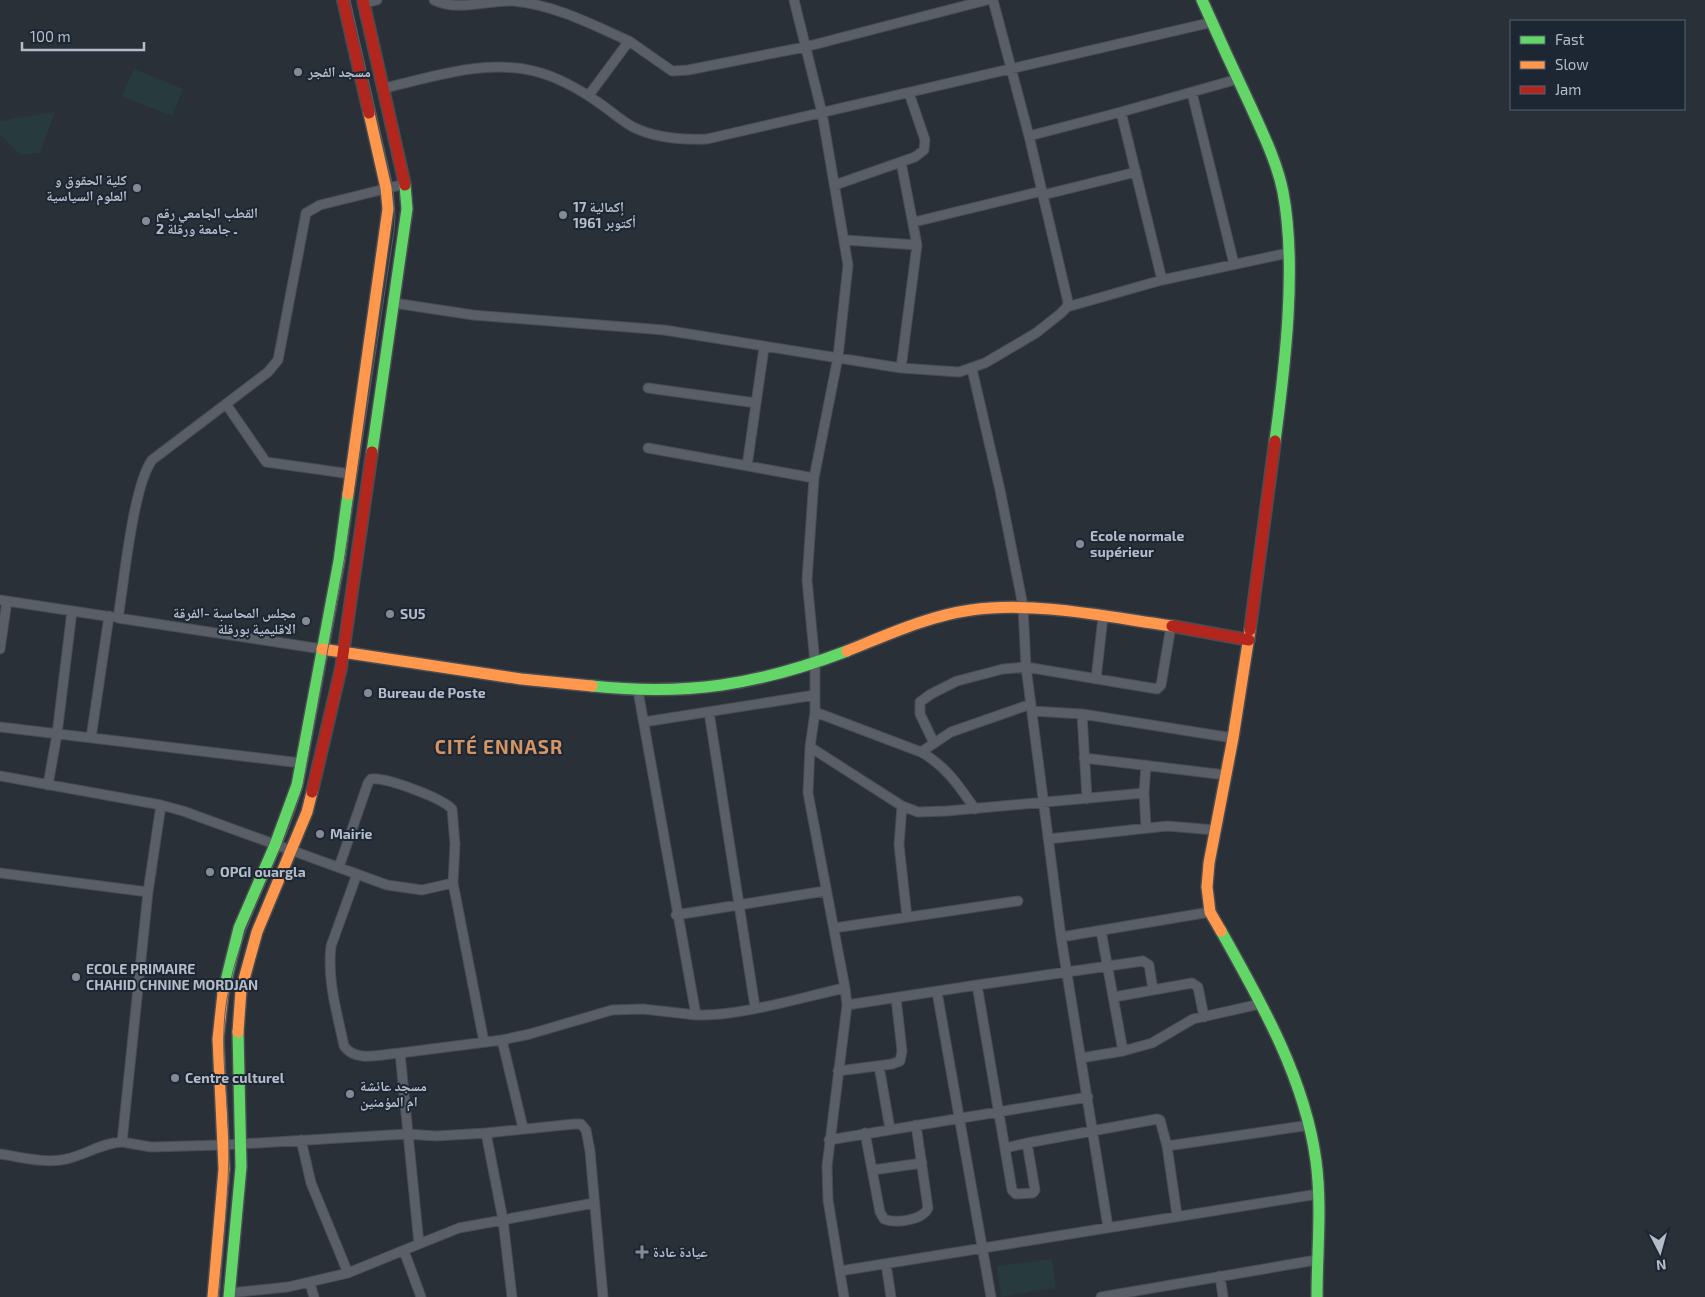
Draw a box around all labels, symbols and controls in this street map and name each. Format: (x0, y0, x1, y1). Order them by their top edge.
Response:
scale bar (22, 20, 145, 52)
legend (1510, 20, 1685, 110)
text: 100 m (30, 27, 71, 45)
text: Fast (1555, 30, 1585, 48)
text: Slow (1555, 55, 1589, 73)
place label: مسجد الفجر (307, 63, 371, 80)
marker: مسجد الفجر (292, 66, 304, 78)
text: Jam (1555, 80, 1581, 98)
place label: كلية الحقوق و العلوم السياسية (46, 171, 127, 206)
marker: كلية الحقوق و العلوم السياسية (131, 182, 143, 194)
place label: إكمالية 17 أكتوبر 1961 (573, 198, 636, 232)
place label: القطب الجامعي رقم 2 ـ جامعة ورقلة (156, 204, 258, 237)
marker: إكمالية 17 أكتوبر 1961 (557, 209, 569, 221)
marker: القطب الجامعي رقم 2 ـ جامعة ورقلة (140, 215, 152, 227)
place label: Ecole normale supérieur (1090, 527, 1184, 560)
marker: Ecole normale supérieur (1074, 538, 1086, 550)
place label: مجلس المحاسبة -الفرقة الاقليمية بورقلة (173, 604, 296, 638)
place label: SU5 (400, 605, 426, 622)
marker: SU5 (384, 608, 396, 620)
marker: مجلس المحاسبة -الفرقة الاقليمية بورقلة (300, 615, 312, 627)
place label: Bureau de Poste (378, 684, 486, 701)
marker: Bureau de Poste (362, 687, 374, 699)
district label: CITÉ ENNASR (435, 734, 563, 758)
place label: Mairie (330, 825, 372, 842)
marker: Mairie (314, 828, 326, 840)
place label: OPGI ouargla (220, 863, 306, 880)
marker: OPGI ouargla (204, 866, 216, 878)
place label: ECOLE PRIMAIRE CHAHID CHNINE MORDJAN (86, 960, 258, 993)
marker: ECOLE PRIMAIRE CHAHID CHNINE MORDJAN (70, 971, 82, 983)
place label: Centre culturel (185, 1069, 285, 1086)
marker: Centre culturel (169, 1072, 181, 1084)
place label: مسجد عائشة ام المؤمنين (360, 1077, 427, 1112)
marker: مسجد عائشة ام المؤمنين (344, 1088, 356, 1100)
north arrow (1635, 1227, 1685, 1277)
place label: عيادة عادة (653, 1243, 708, 1260)
marker: عيادة عادة (635, 1245, 649, 1259)
text: N (1655, 1256, 1667, 1274)

